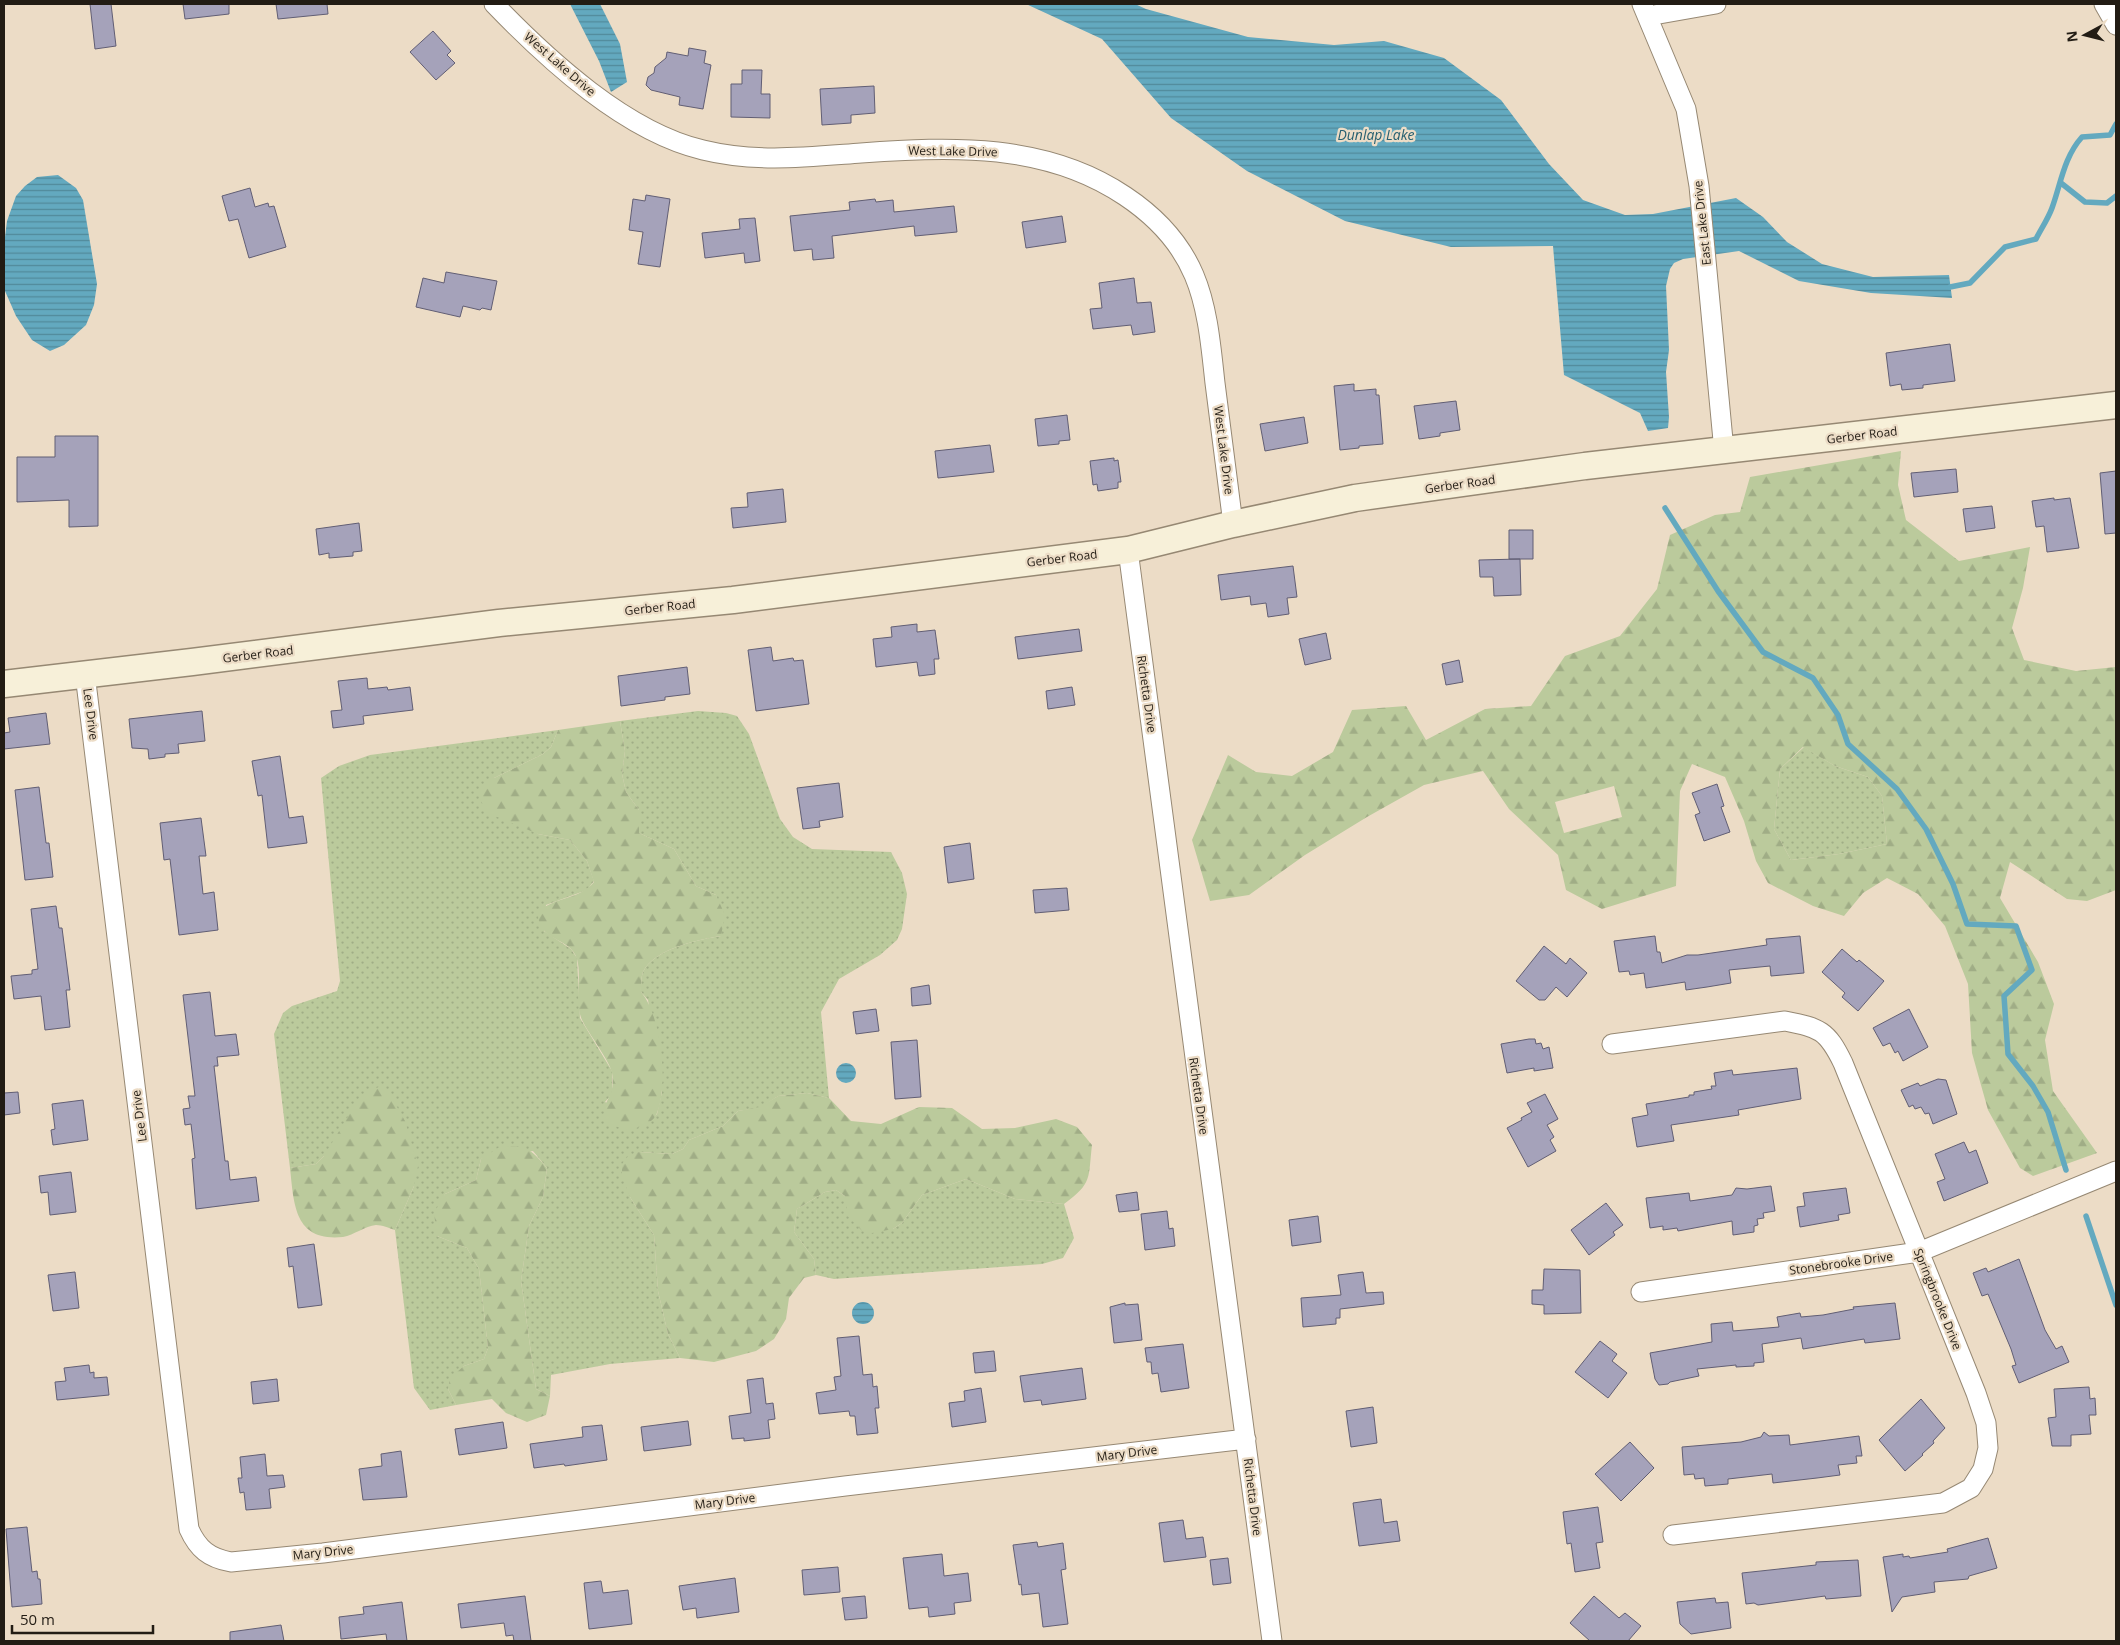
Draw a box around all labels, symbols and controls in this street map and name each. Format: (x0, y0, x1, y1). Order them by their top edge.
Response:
north arrow (2060, 10, 2110, 60)
street label: West Lake Drive (521, 28, 600, 100)
text: N (2061, 30, 2082, 43)
water label: Dunlap Lake (1337, 125, 1415, 144)
street label: West Lake Drive (908, 142, 998, 160)
street label: East Lake Drive (1689, 180, 1715, 266)
street label: West Lake Drive (1210, 405, 1238, 496)
street label: Gerber Road (1826, 422, 1898, 448)
street label: Gerber Road (1424, 471, 1496, 497)
street label: Gerber Road (1026, 545, 1098, 571)
street label: Gerber Road (624, 595, 696, 619)
street label: Gerber Road (222, 641, 294, 667)
street label: Richetta Drive (1133, 654, 1161, 734)
street label: Lee Drive (79, 687, 103, 741)
street label: Richetta Drive (1185, 1056, 1213, 1136)
street label: Lee Drive (127, 1089, 151, 1143)
street label: Springbrooke Drive (1910, 1246, 1966, 1352)
street label: Stonebrooke Drive (1788, 1247, 1894, 1279)
street label: Mary Drive (1096, 1441, 1158, 1465)
street label: Richetta Drive (1240, 1457, 1266, 1537)
street label: Mary Drive (694, 1489, 756, 1513)
street label: Mary Drive (292, 1540, 354, 1564)
scale bar (12, 1602, 154, 1634)
text: 50 m (20, 1609, 55, 1629)

